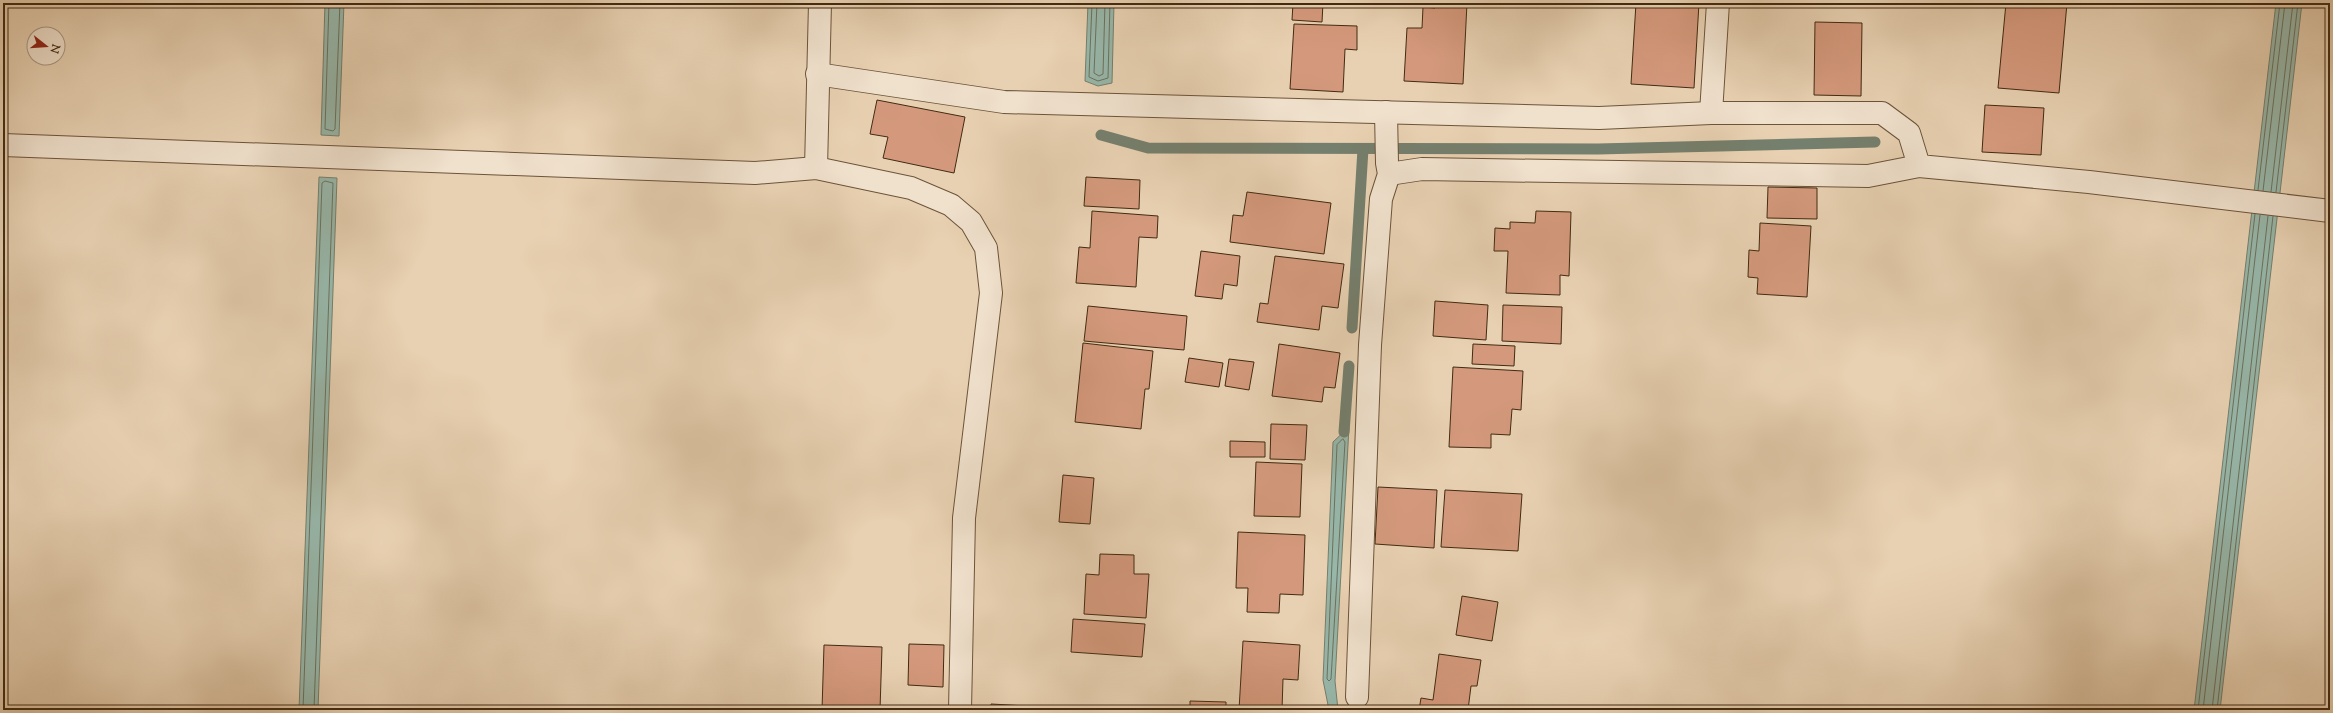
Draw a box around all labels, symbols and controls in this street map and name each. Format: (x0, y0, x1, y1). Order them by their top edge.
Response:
north arrow (26, 26, 66, 66)
text: N (46, 41, 64, 55)

